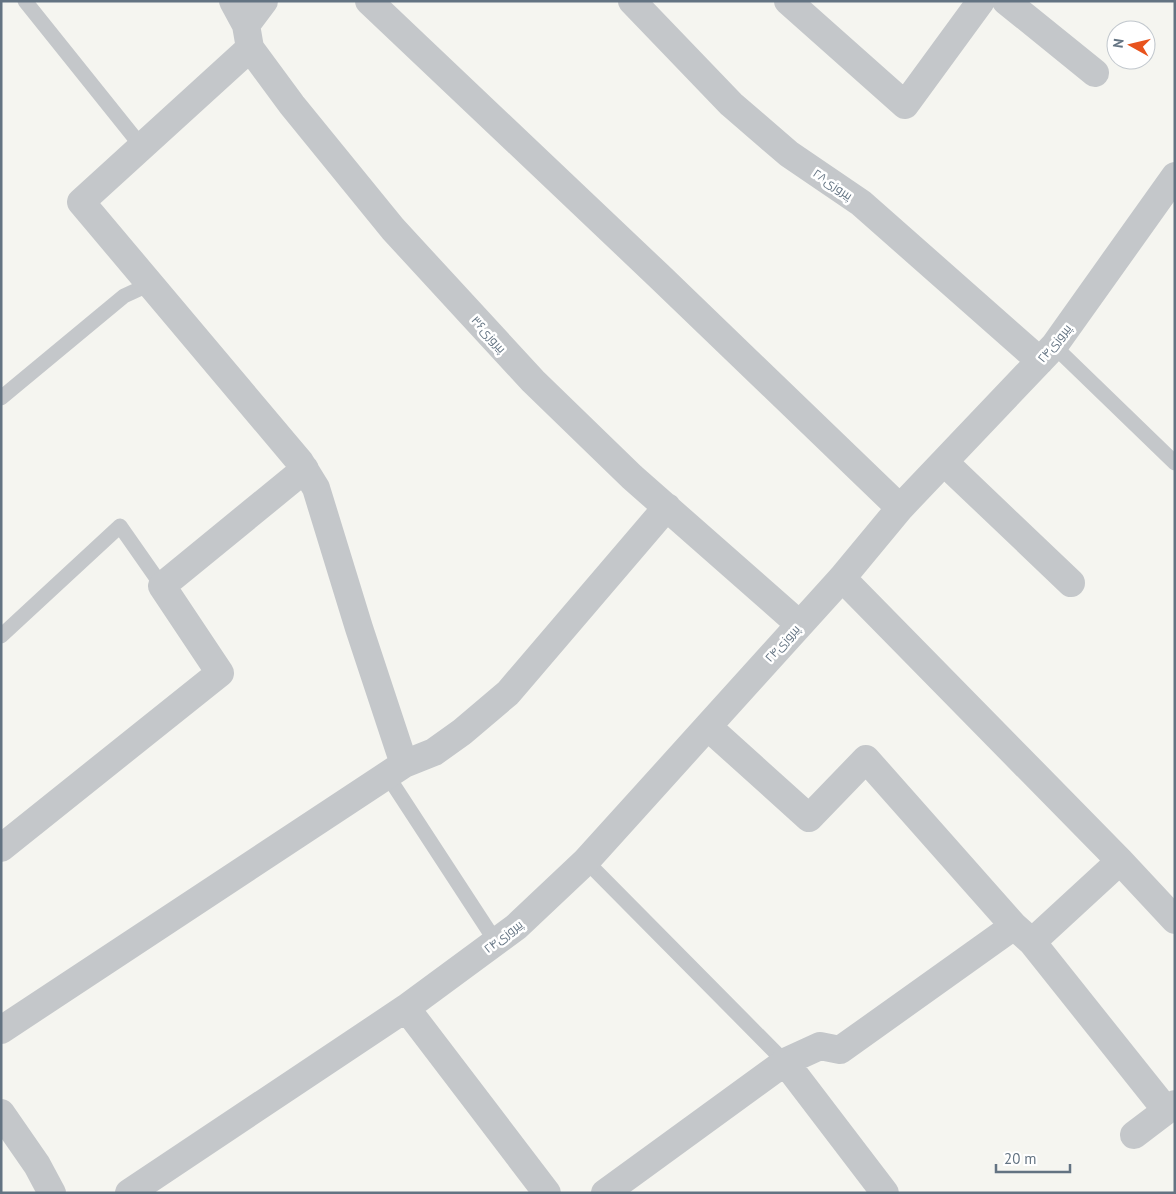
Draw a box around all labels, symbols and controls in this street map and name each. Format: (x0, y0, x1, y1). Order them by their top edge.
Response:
north arrow (1106, 20, 1156, 70)
text: N (1109, 37, 1128, 49)
street label: پیروزی۲۸ (809, 165, 856, 205)
street label: پیروزی۳۶ (467, 312, 510, 358)
street label: پیروزی۲۴ (1034, 320, 1076, 366)
street label: پیروزی۲۴ (761, 621, 805, 666)
street label: پیروزی۲۴ (481, 916, 527, 957)
scale bar (996, 1142, 1070, 1174)
text: 20 m (1004, 1149, 1037, 1168)

